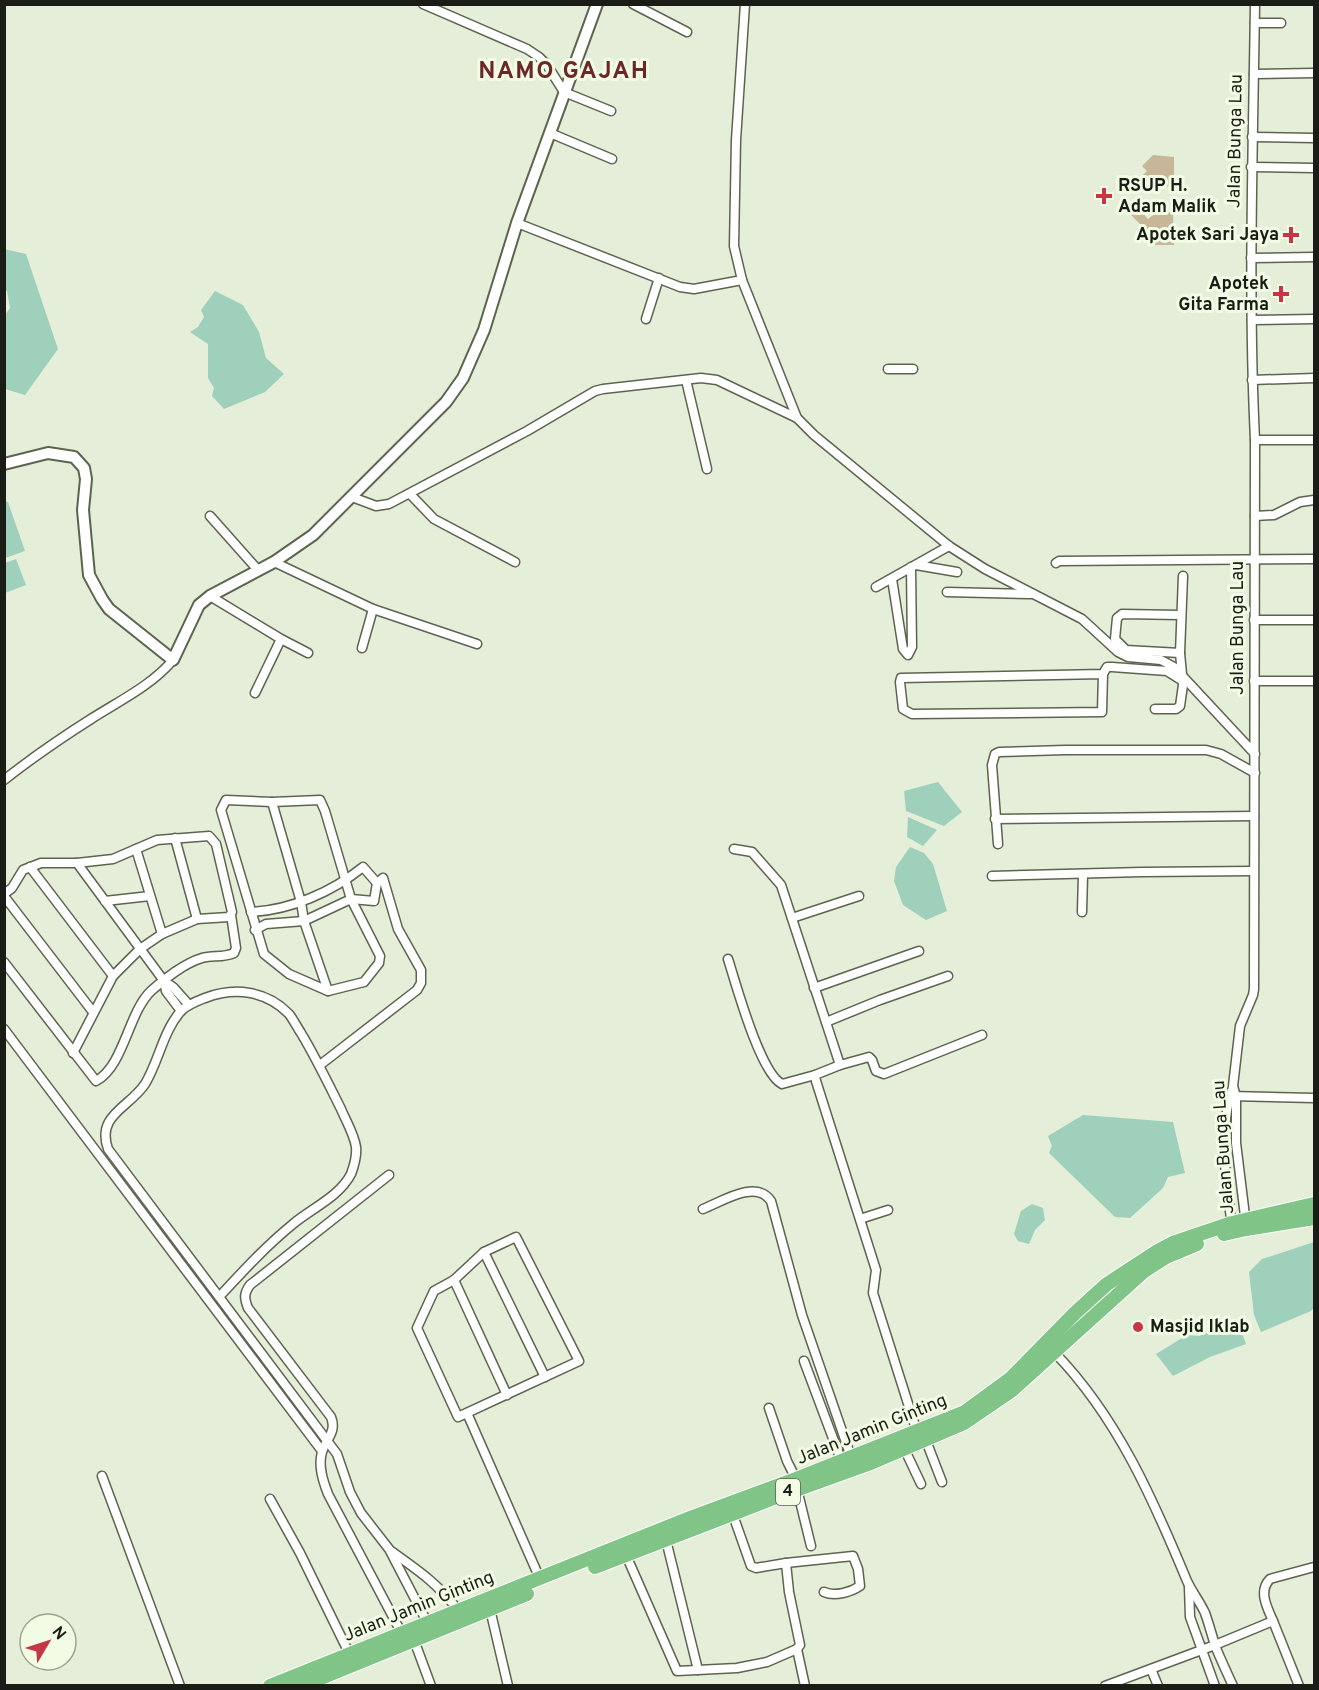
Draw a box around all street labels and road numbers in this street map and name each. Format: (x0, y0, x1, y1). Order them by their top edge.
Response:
street label: Jalan Bunga Lau (1223, 74, 1249, 208)
street label: Jalan Bunga Lau (1227, 561, 1250, 695)
street label: Jalan Bunga Lau (1208, 1079, 1240, 1215)
street label: Jalan Jamin Ginting (793, 1389, 951, 1471)
road number: 4 (776, 1479, 800, 1505)
street label: Jalan Jamin Ginting (340, 1566, 498, 1648)

